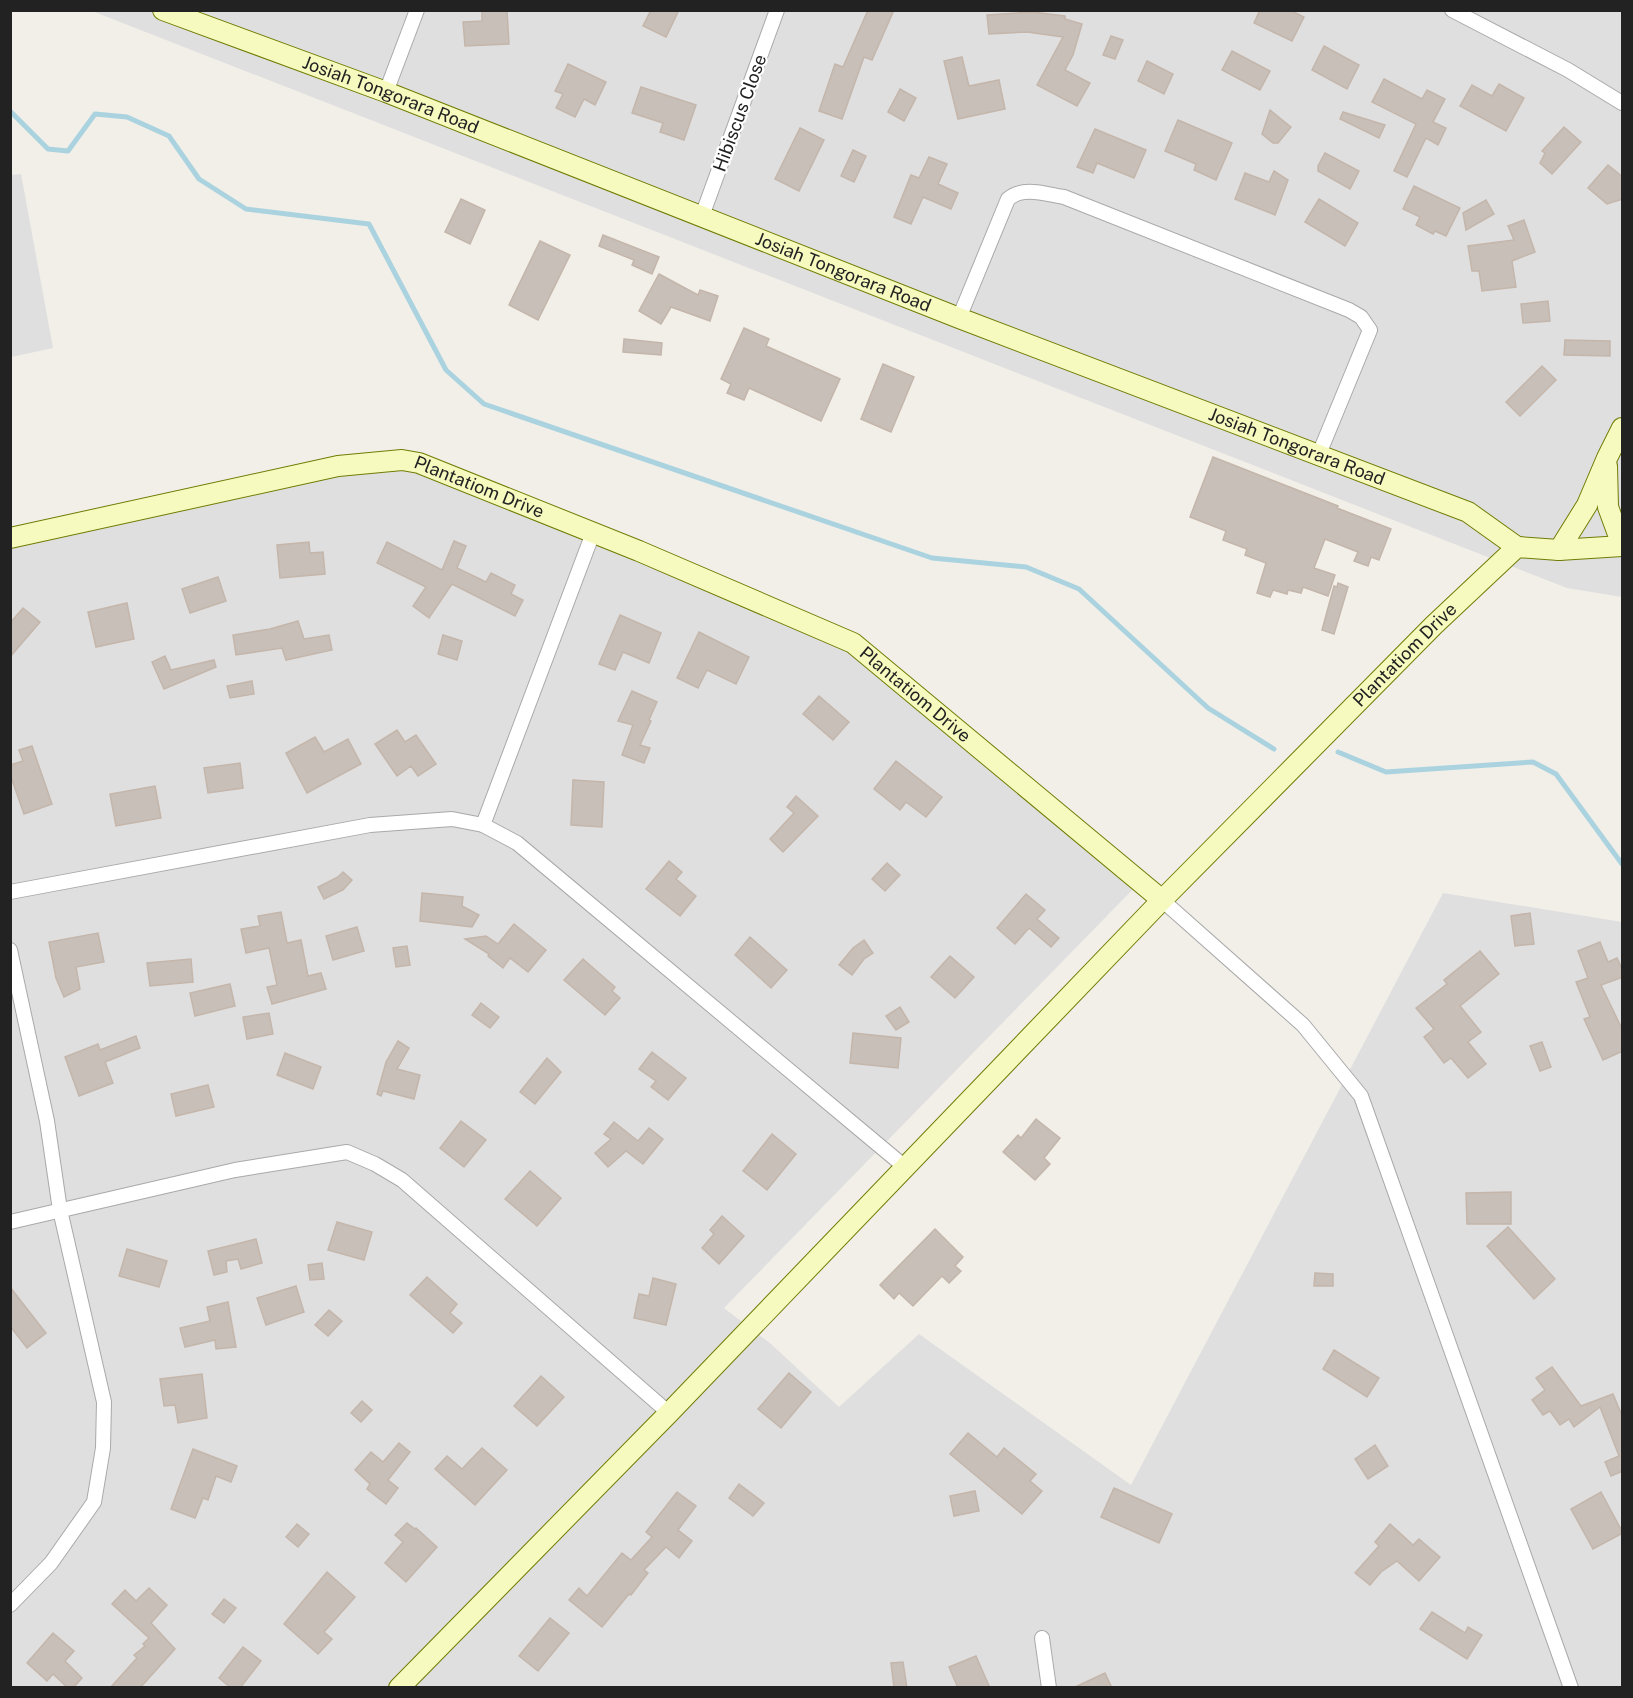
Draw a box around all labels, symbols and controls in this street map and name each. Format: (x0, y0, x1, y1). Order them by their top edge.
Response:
street label: Josiah Tongorara Road (300, 51, 482, 138)
street label: Hibiscus Close (709, 51, 770, 174)
street label: Josiah Tongorara Road (752, 228, 934, 316)
street label: Josiah Tongorara Road (1206, 403, 1388, 489)
street label: Plantatiom Drive (411, 451, 547, 522)
street label: Plantatiom Drive (1348, 598, 1461, 711)
street label: Plantatiom Drive (856, 642, 975, 746)

